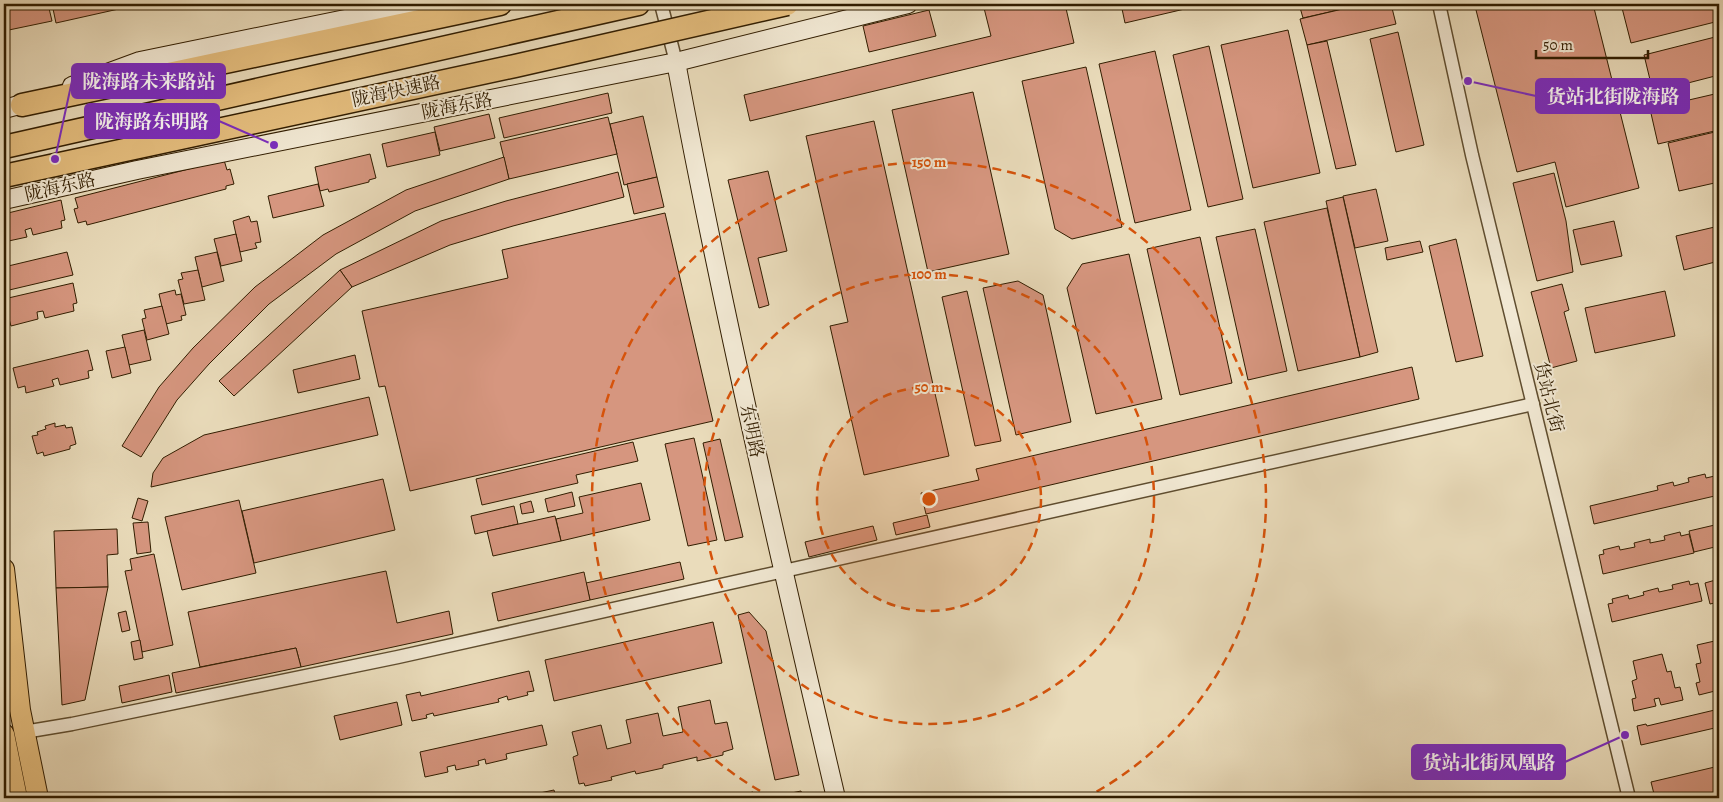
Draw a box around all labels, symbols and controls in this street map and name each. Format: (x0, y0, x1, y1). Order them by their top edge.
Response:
scale bar (1536, 28, 1648, 60)
text: 50 m (1543, 35, 1573, 55)
callout: 陇海路未来路站 (72, 64, 225, 98)
text: 陇海路未来路站 (82, 69, 216, 95)
street label: 陇海快速路 (349, 70, 443, 112)
callout: 货站北街陇海路 (1536, 79, 1689, 113)
text: 货站北街陇海路 (1546, 84, 1680, 110)
street label: 陇海东路 (419, 87, 495, 125)
callout: 陇海路东明路 (85, 104, 219, 138)
text: 陇海路东明路 (95, 109, 209, 135)
text: 150 m (912, 152, 947, 172)
street label: 陇海东路 (22, 167, 98, 207)
text: 100 m (911, 264, 947, 284)
street label: 货站北街 (1529, 359, 1569, 435)
text: 50 m (914, 377, 944, 397)
street label: 东明路 (735, 402, 769, 460)
centre of rings (920, 490, 938, 508)
callout: 货站北街凤凰路 (1412, 745, 1565, 779)
text: 货站北街凤凰路 (1422, 750, 1556, 776)

